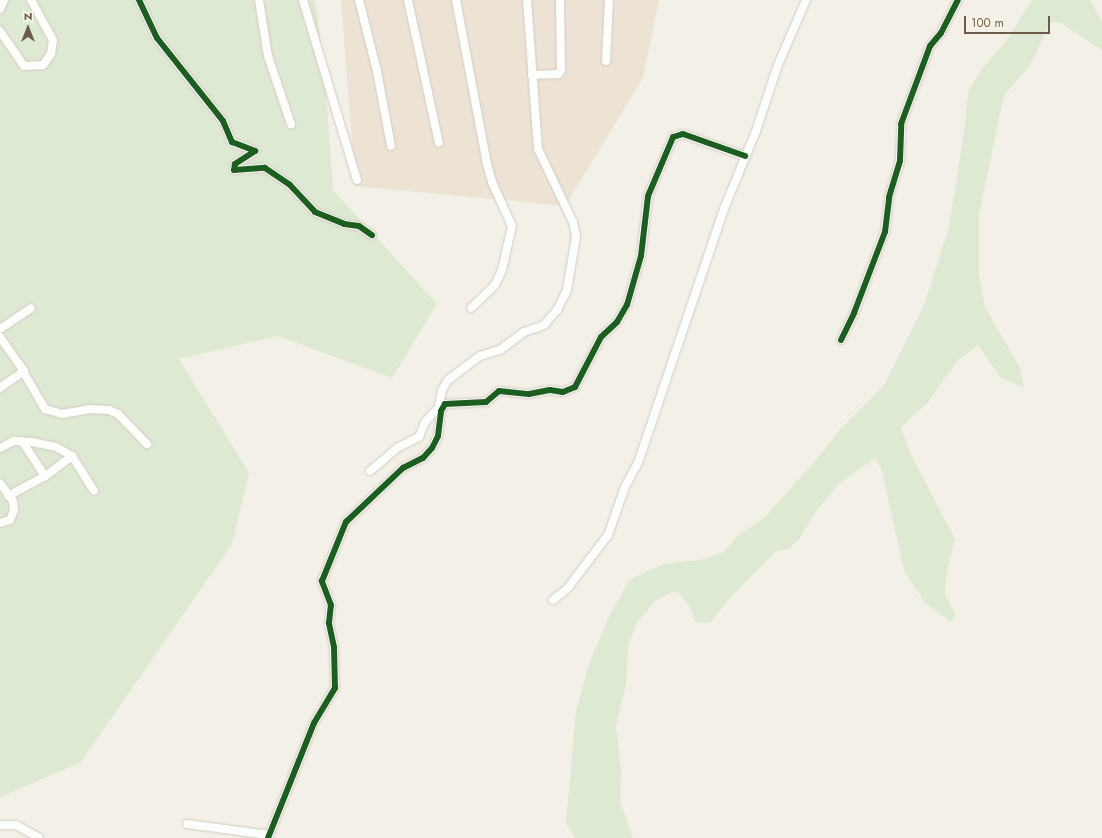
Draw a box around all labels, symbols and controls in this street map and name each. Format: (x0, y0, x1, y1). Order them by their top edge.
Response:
north arrow (8, 8, 48, 48)
text: N (24, 8, 32, 24)
scale bar (966, 8, 1052, 34)
text: 100 m (971, 14, 1004, 32)

